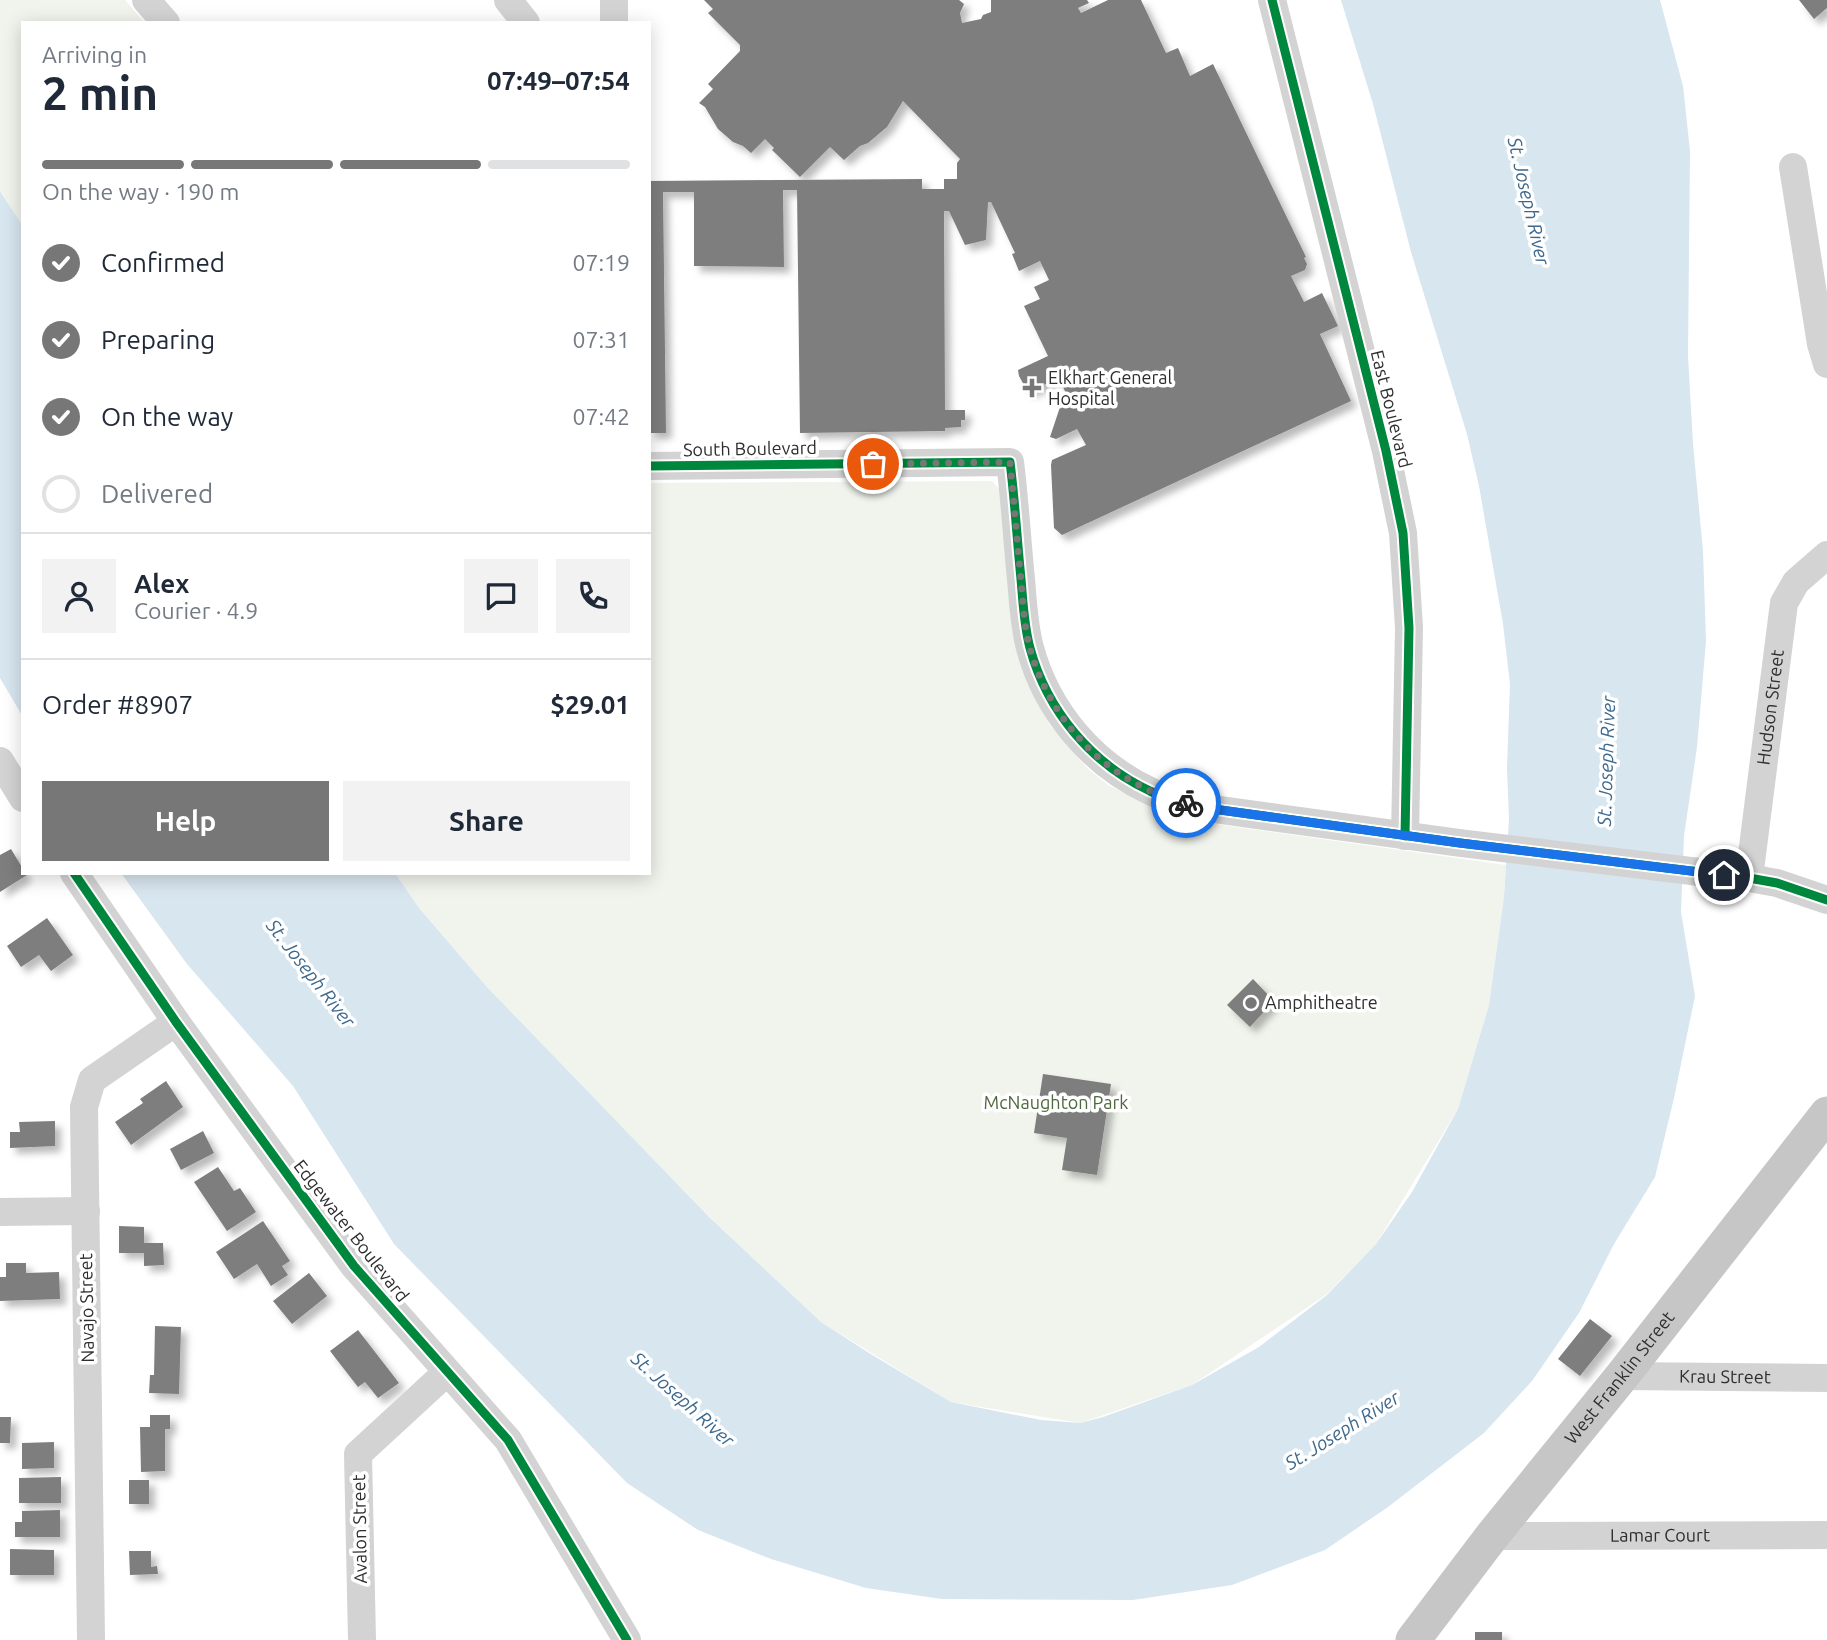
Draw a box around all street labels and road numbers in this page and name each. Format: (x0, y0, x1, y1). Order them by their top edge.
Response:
street label: East Boulevard (1368, 348, 1416, 470)
street label: South Boulevard (683, 437, 817, 459)
street label: Hudson Street (1752, 648, 1787, 766)
street label: Edgewater Boulevard (290, 1156, 413, 1305)
street label: Navajo Street (75, 1253, 97, 1363)
street label: West Franklin Street (1560, 1307, 1678, 1447)
street label: Krau Street (1679, 1366, 1771, 1386)
street label: Avalon Street (348, 1474, 370, 1584)
street label: Lamar Court (1610, 1524, 1710, 1545)

